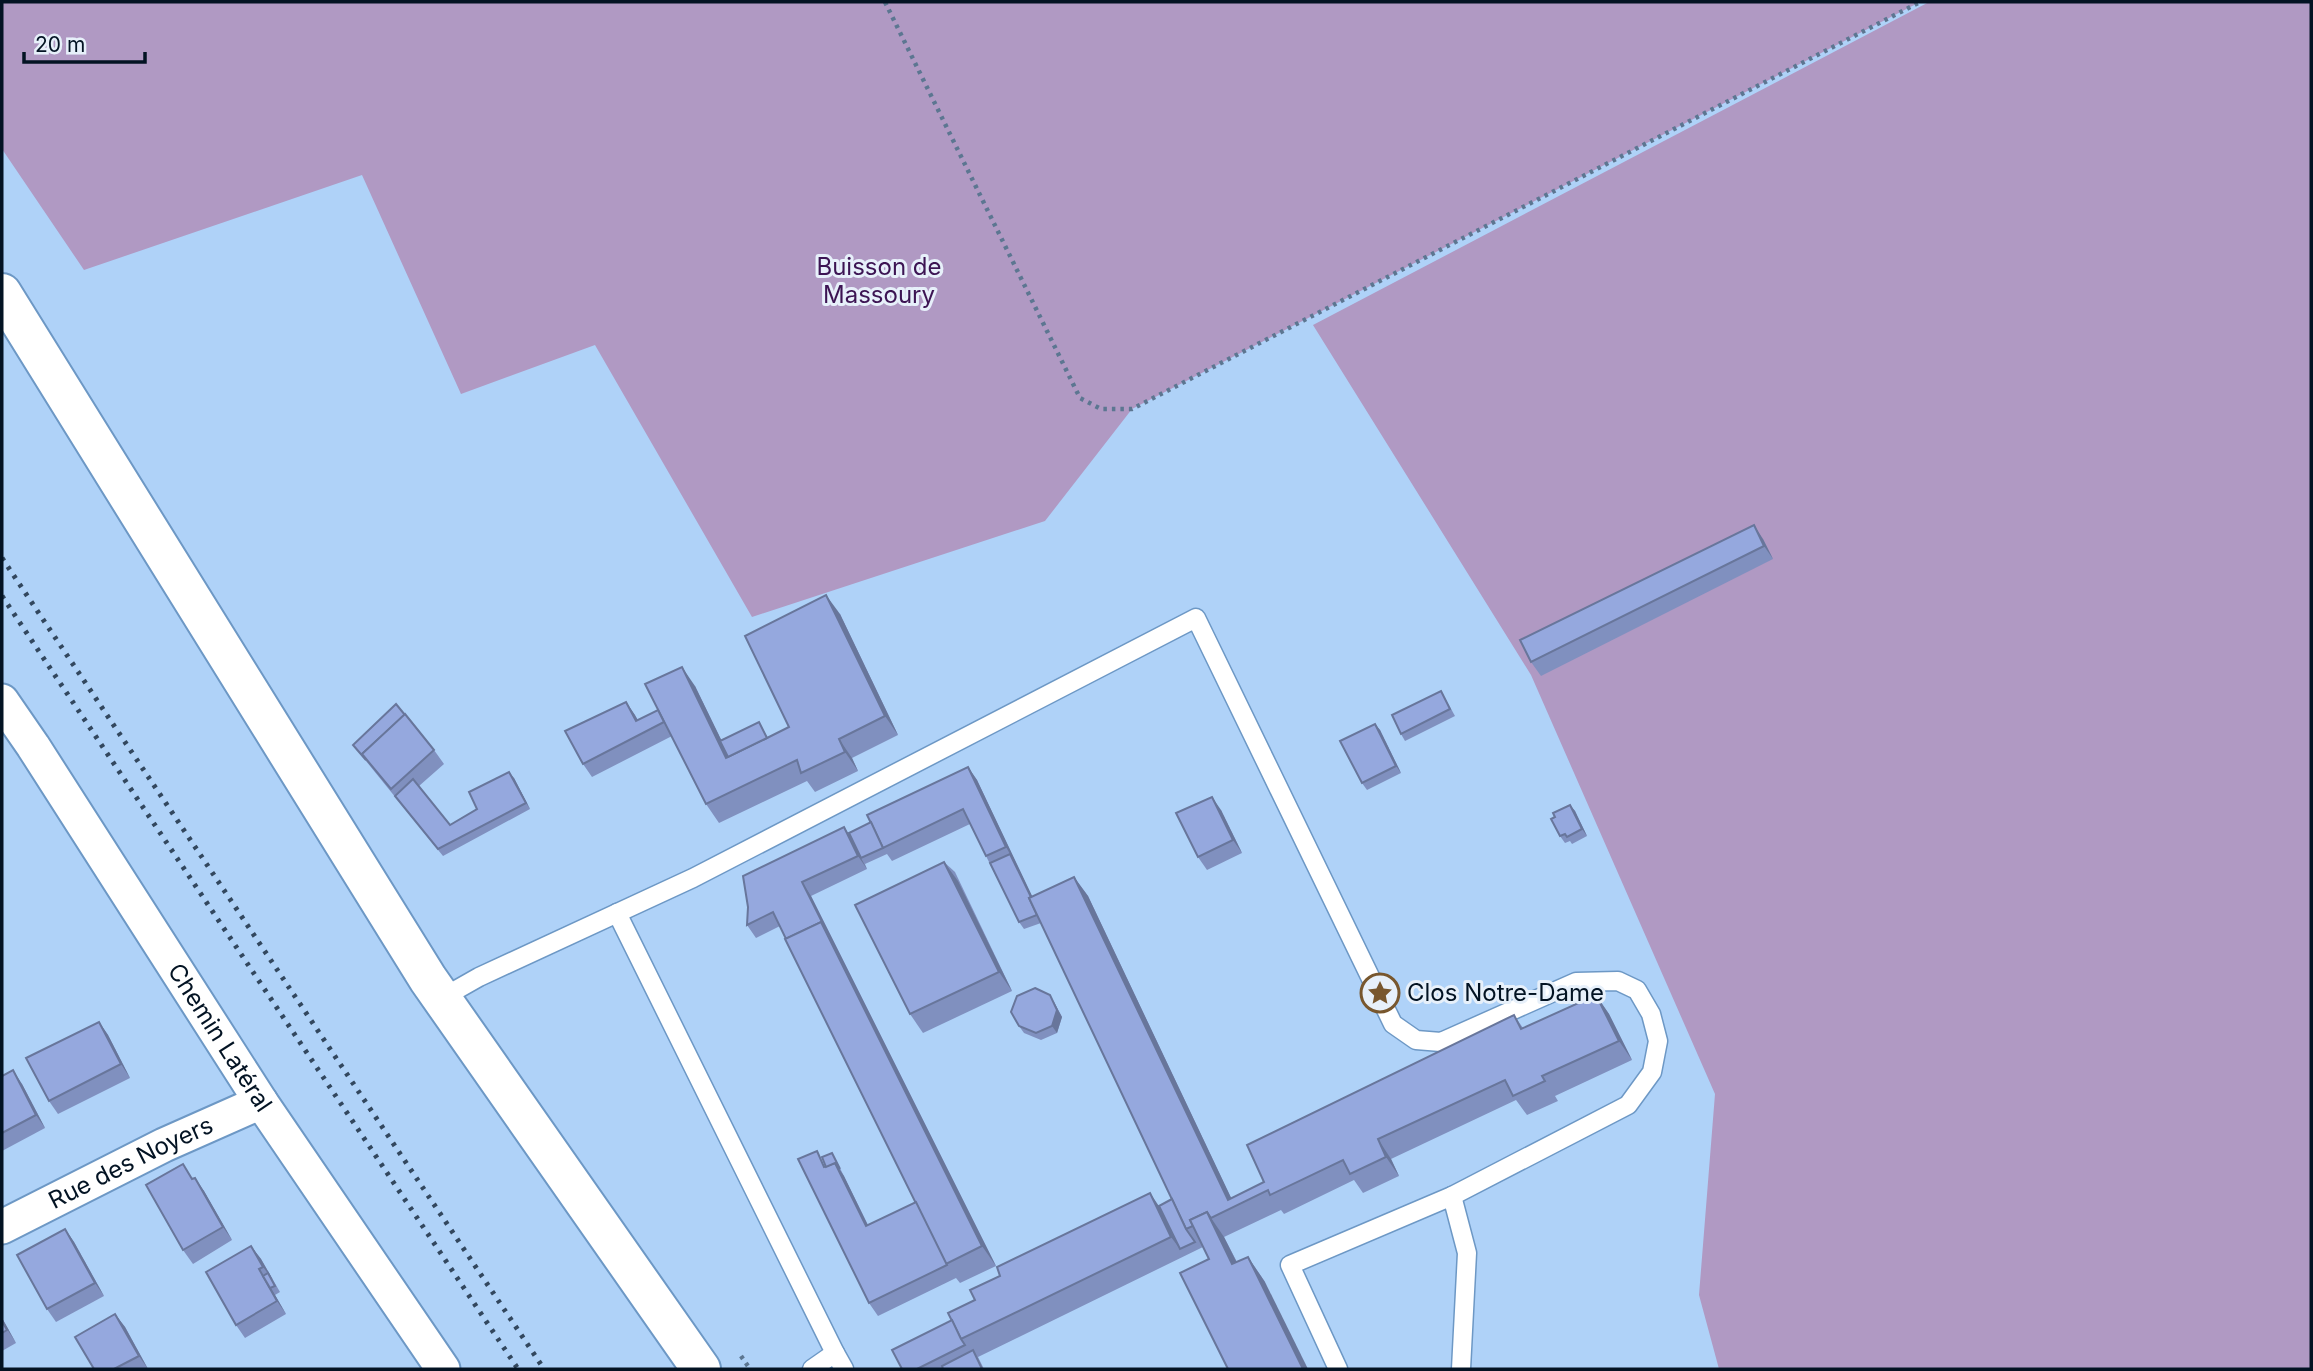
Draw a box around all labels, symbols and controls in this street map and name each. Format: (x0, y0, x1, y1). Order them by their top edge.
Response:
scale bar (24, 21, 145, 65)
text: 20 m (35, 32, 85, 57)
park label: Buisson de Massoury (816, 252, 942, 309)
street label: Chemin Latéral (162, 958, 278, 1117)
place icon: Clos Notre-Dame (1359, 972, 1401, 1014)
place label: Clos Notre-Dame (1407, 978, 1604, 1007)
street label: Rue des Noyers (44, 1110, 217, 1215)

